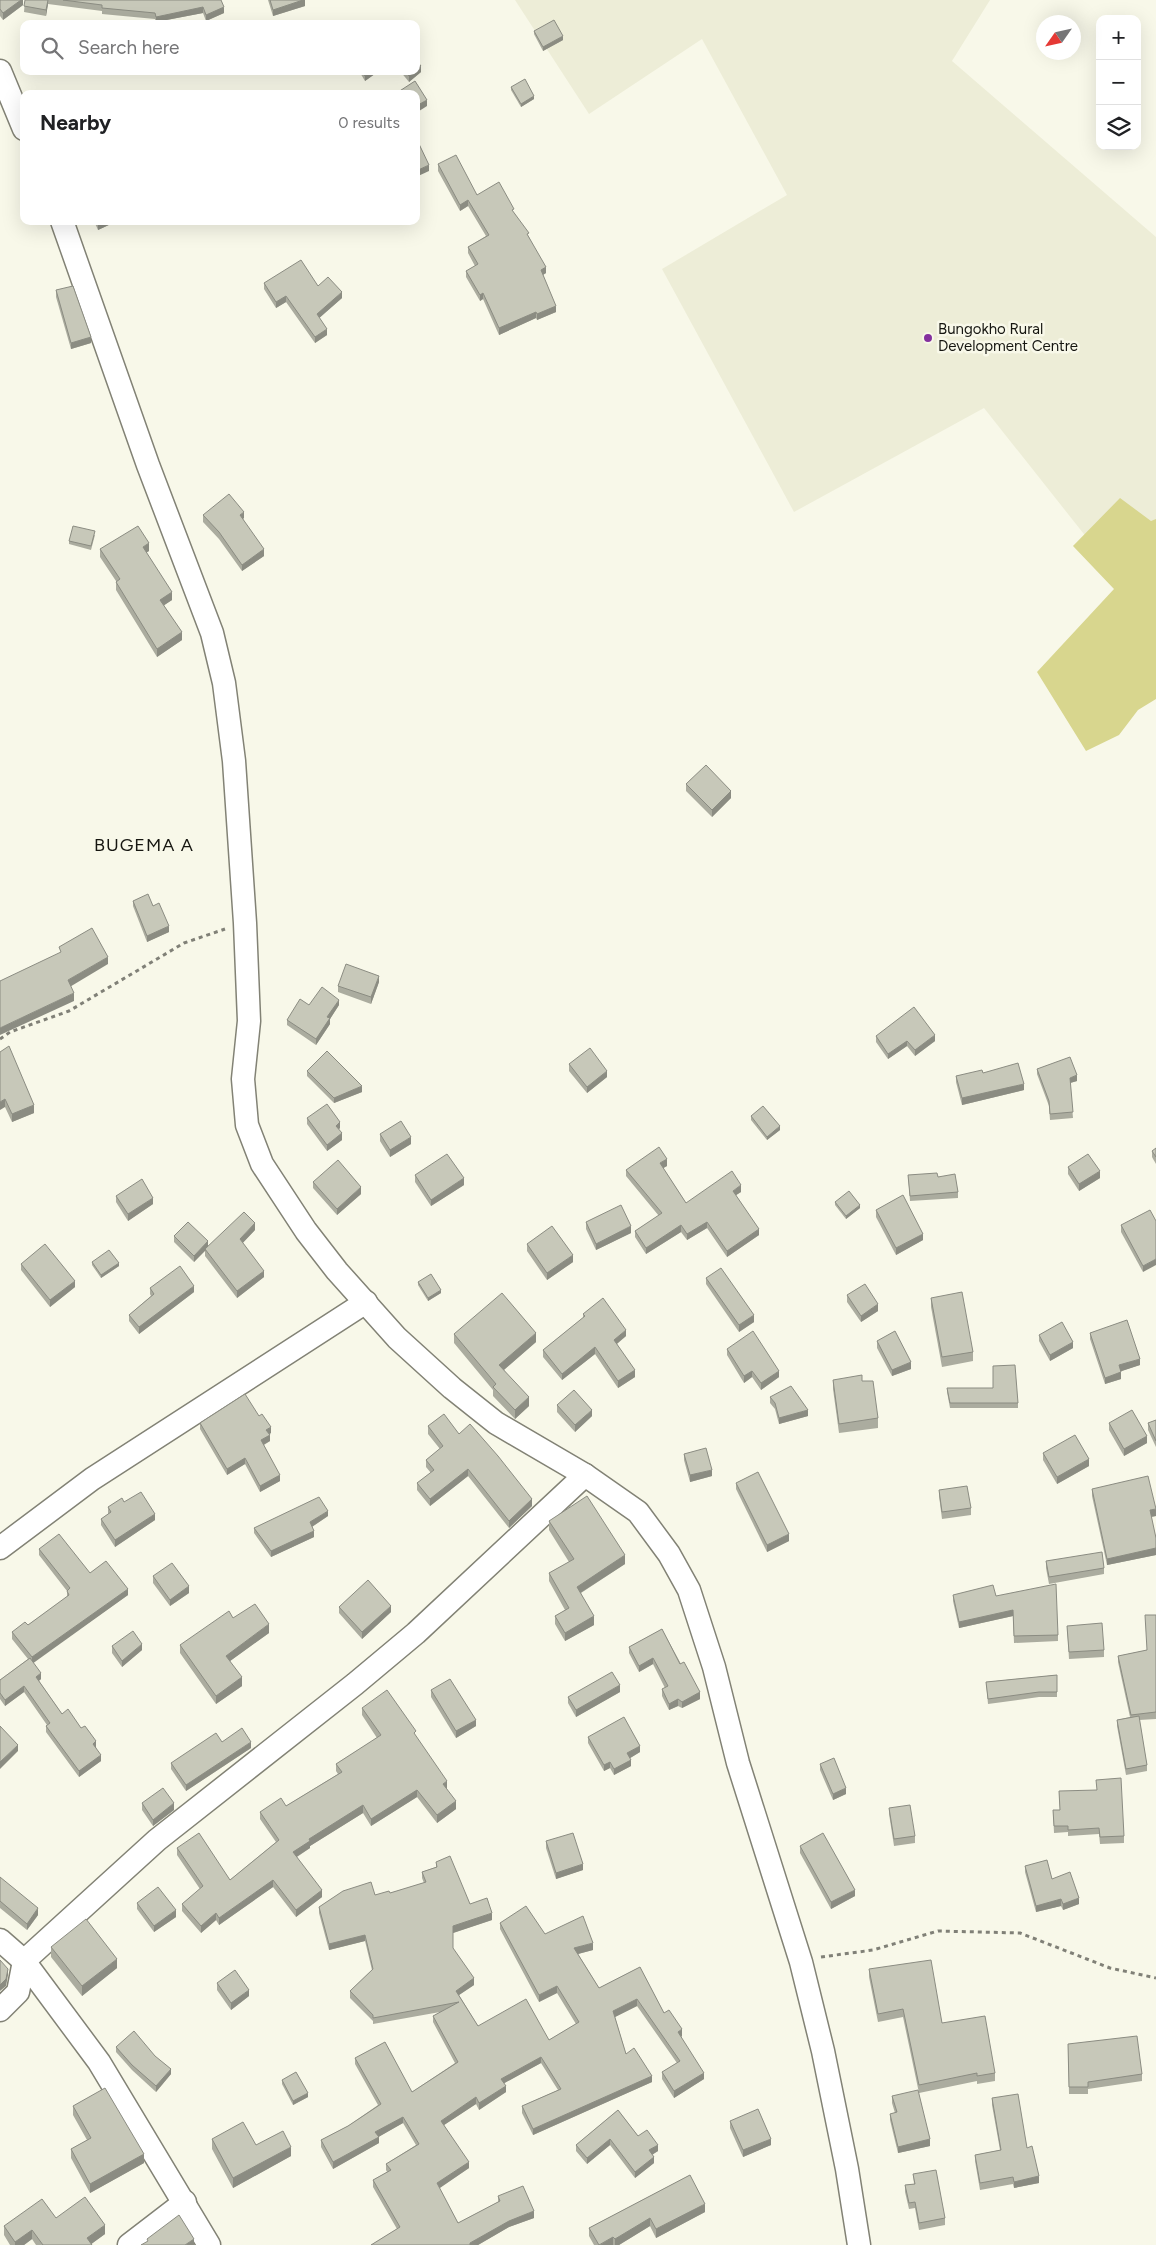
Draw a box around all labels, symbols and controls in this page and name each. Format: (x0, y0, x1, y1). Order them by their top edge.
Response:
north arrow (1036, 15, 1081, 60)
map controls (1096, 15, 1141, 150)
button: + (1096, 15, 1141, 60)
search box (20, 20, 420, 75)
icon: search (38, 34, 66, 62)
text: Search here (78, 36, 180, 59)
button: − (1096, 60, 1141, 105)
button: layers (1096, 105, 1141, 150)
text: Nearby (40, 110, 111, 135)
text: 0 results (338, 113, 400, 132)
place label: Bungokho Rural Development Centre (938, 320, 1078, 355)
marker: Bungokho Rural Development Centre (922, 332, 934, 344)
district label: BUGEMA A (94, 834, 194, 856)

